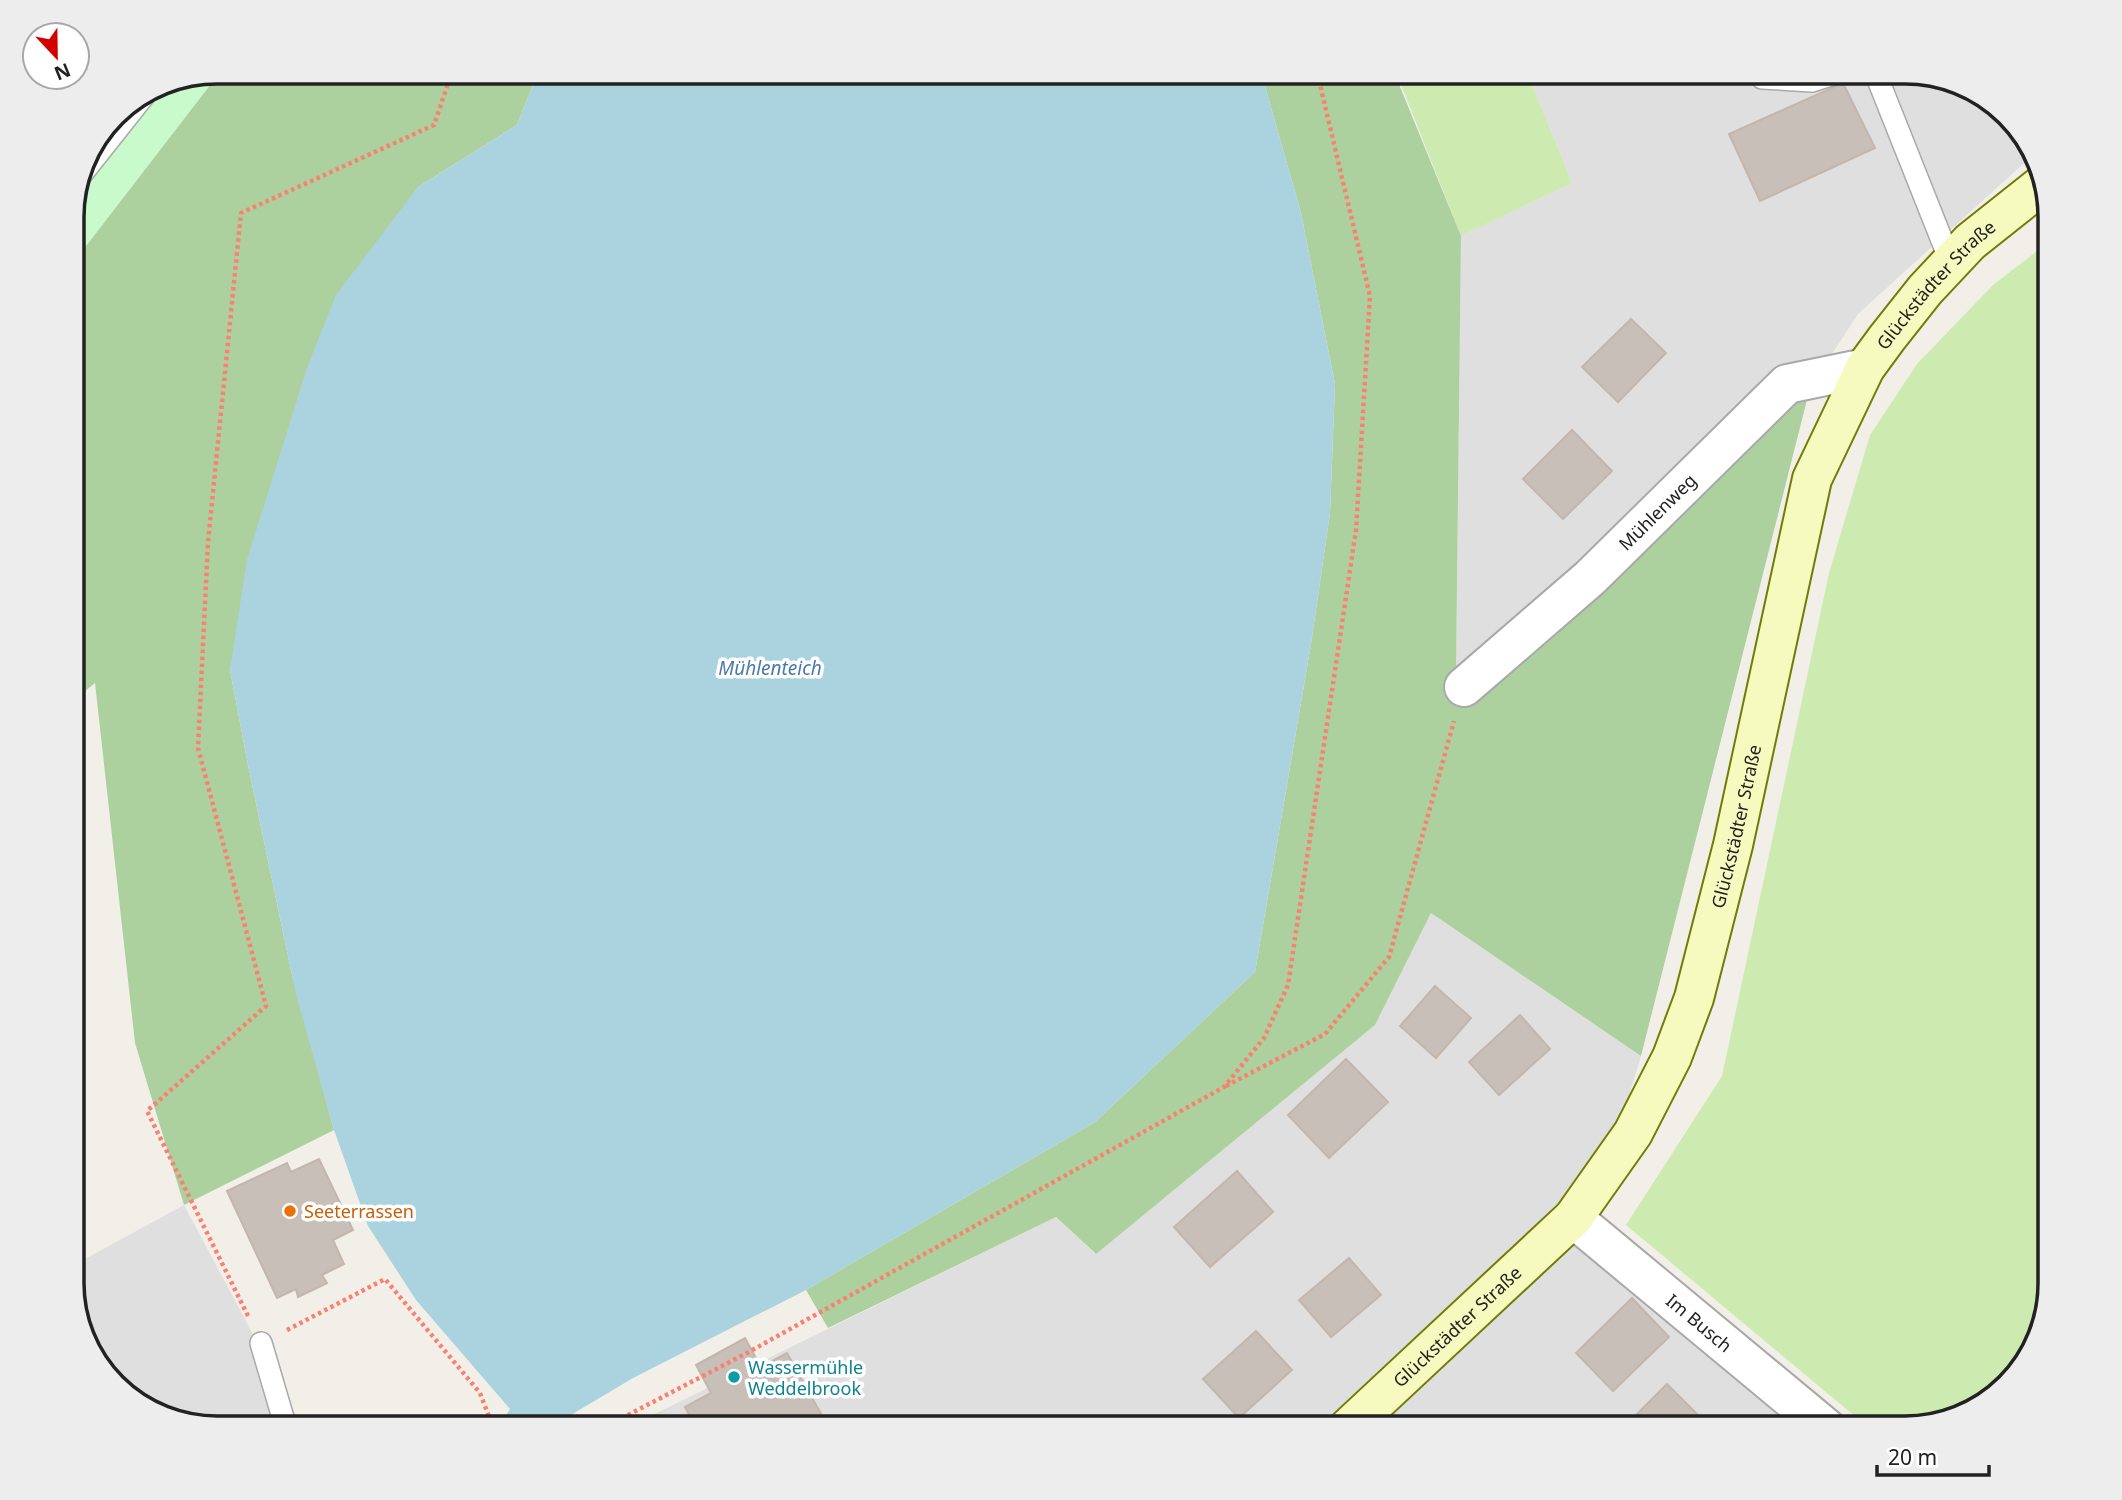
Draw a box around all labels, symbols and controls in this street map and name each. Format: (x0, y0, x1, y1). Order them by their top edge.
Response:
north arrow (21, 21, 91, 91)
text: N (50, 57, 74, 87)
street label: Glückstädter Straße (1871, 215, 2000, 354)
street label: Mühlenweg (1613, 468, 1701, 555)
water label: Mühlenteich (718, 655, 822, 681)
street label: Glückstädter Straße (1705, 742, 1766, 911)
place label: Seeterrassen (304, 1199, 414, 1223)
marker: Seeterrassen (282, 1203, 298, 1219)
street label: Glückstädter Straße (1388, 1260, 1526, 1392)
street label: Im Busch (1661, 1288, 1737, 1357)
place label: Wassermühle Weddelbrook (748, 1355, 863, 1400)
marker: Wassermühle Weddelbrook (726, 1369, 742, 1385)
scale bar (1877, 1434, 1989, 1478)
text: 20 m (1888, 1443, 1937, 1471)

